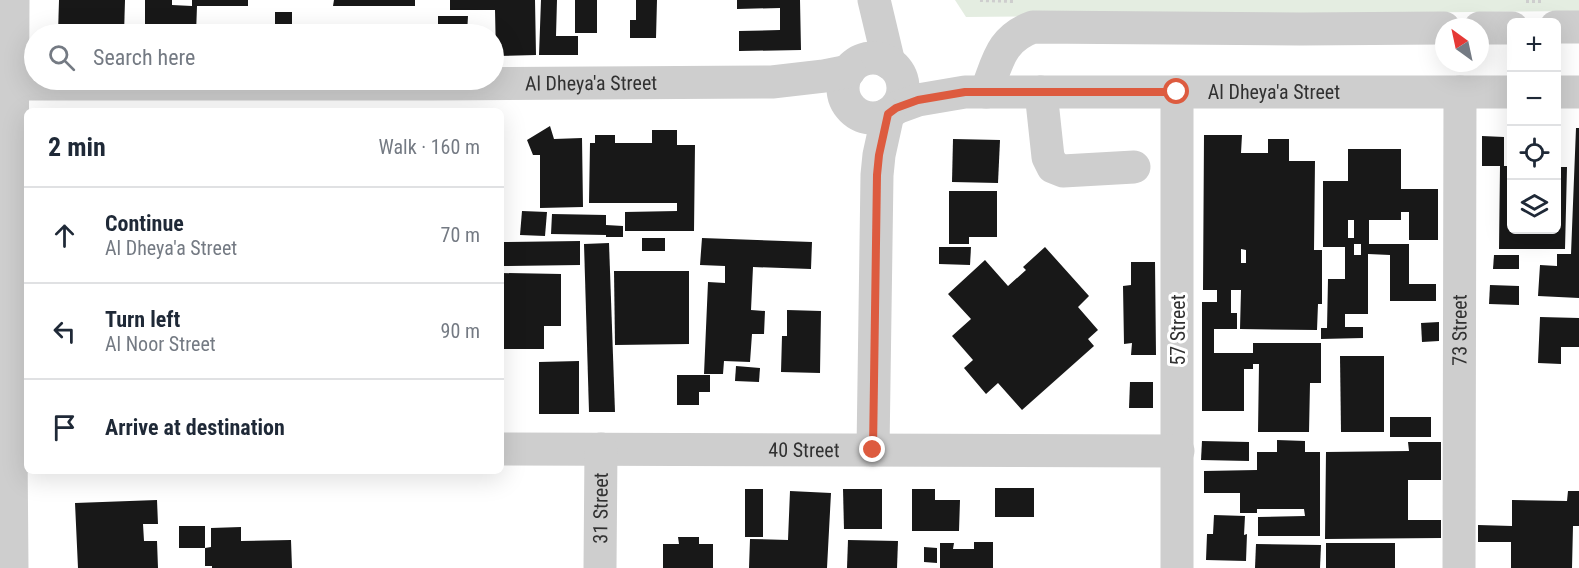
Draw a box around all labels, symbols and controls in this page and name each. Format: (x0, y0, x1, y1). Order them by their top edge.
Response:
north arrow (1435, 18, 1489, 72)
map controls (1507, 18, 1561, 234)
button: + (1507, 18, 1561, 72)
search box (24, 24, 504, 90)
icon: search (45, 41, 78, 74)
text: Search here (93, 45, 195, 70)
street label: Al Dheya'a Street (525, 71, 657, 95)
button: − (1507, 72, 1561, 126)
route start (1163, 78, 1189, 104)
street label: Al Dheya'a Street (1208, 80, 1340, 104)
button: locate (1507, 126, 1561, 180)
text: 2 min (48, 132, 106, 162)
text: Walk · 160 m (379, 135, 480, 159)
button: layers (1507, 180, 1561, 234)
text: Continue (105, 211, 184, 236)
icon: ahead (48, 219, 81, 252)
text: 70 m (441, 223, 480, 247)
text: Al Dheya'a Street (105, 236, 237, 260)
street label: 57 Street (1166, 294, 1190, 366)
street label: 73 Street (1447, 294, 1472, 366)
text: Turn left (105, 307, 180, 332)
icon: left (48, 315, 81, 348)
text: 90 m (441, 319, 480, 343)
text: Al Noor Street (105, 332, 216, 356)
icon: arrive (48, 411, 81, 444)
text: Arrive at destination (105, 415, 285, 440)
route end (859, 436, 885, 462)
street label: 40 Street (768, 438, 840, 462)
street label: 31 Street (588, 472, 613, 544)

